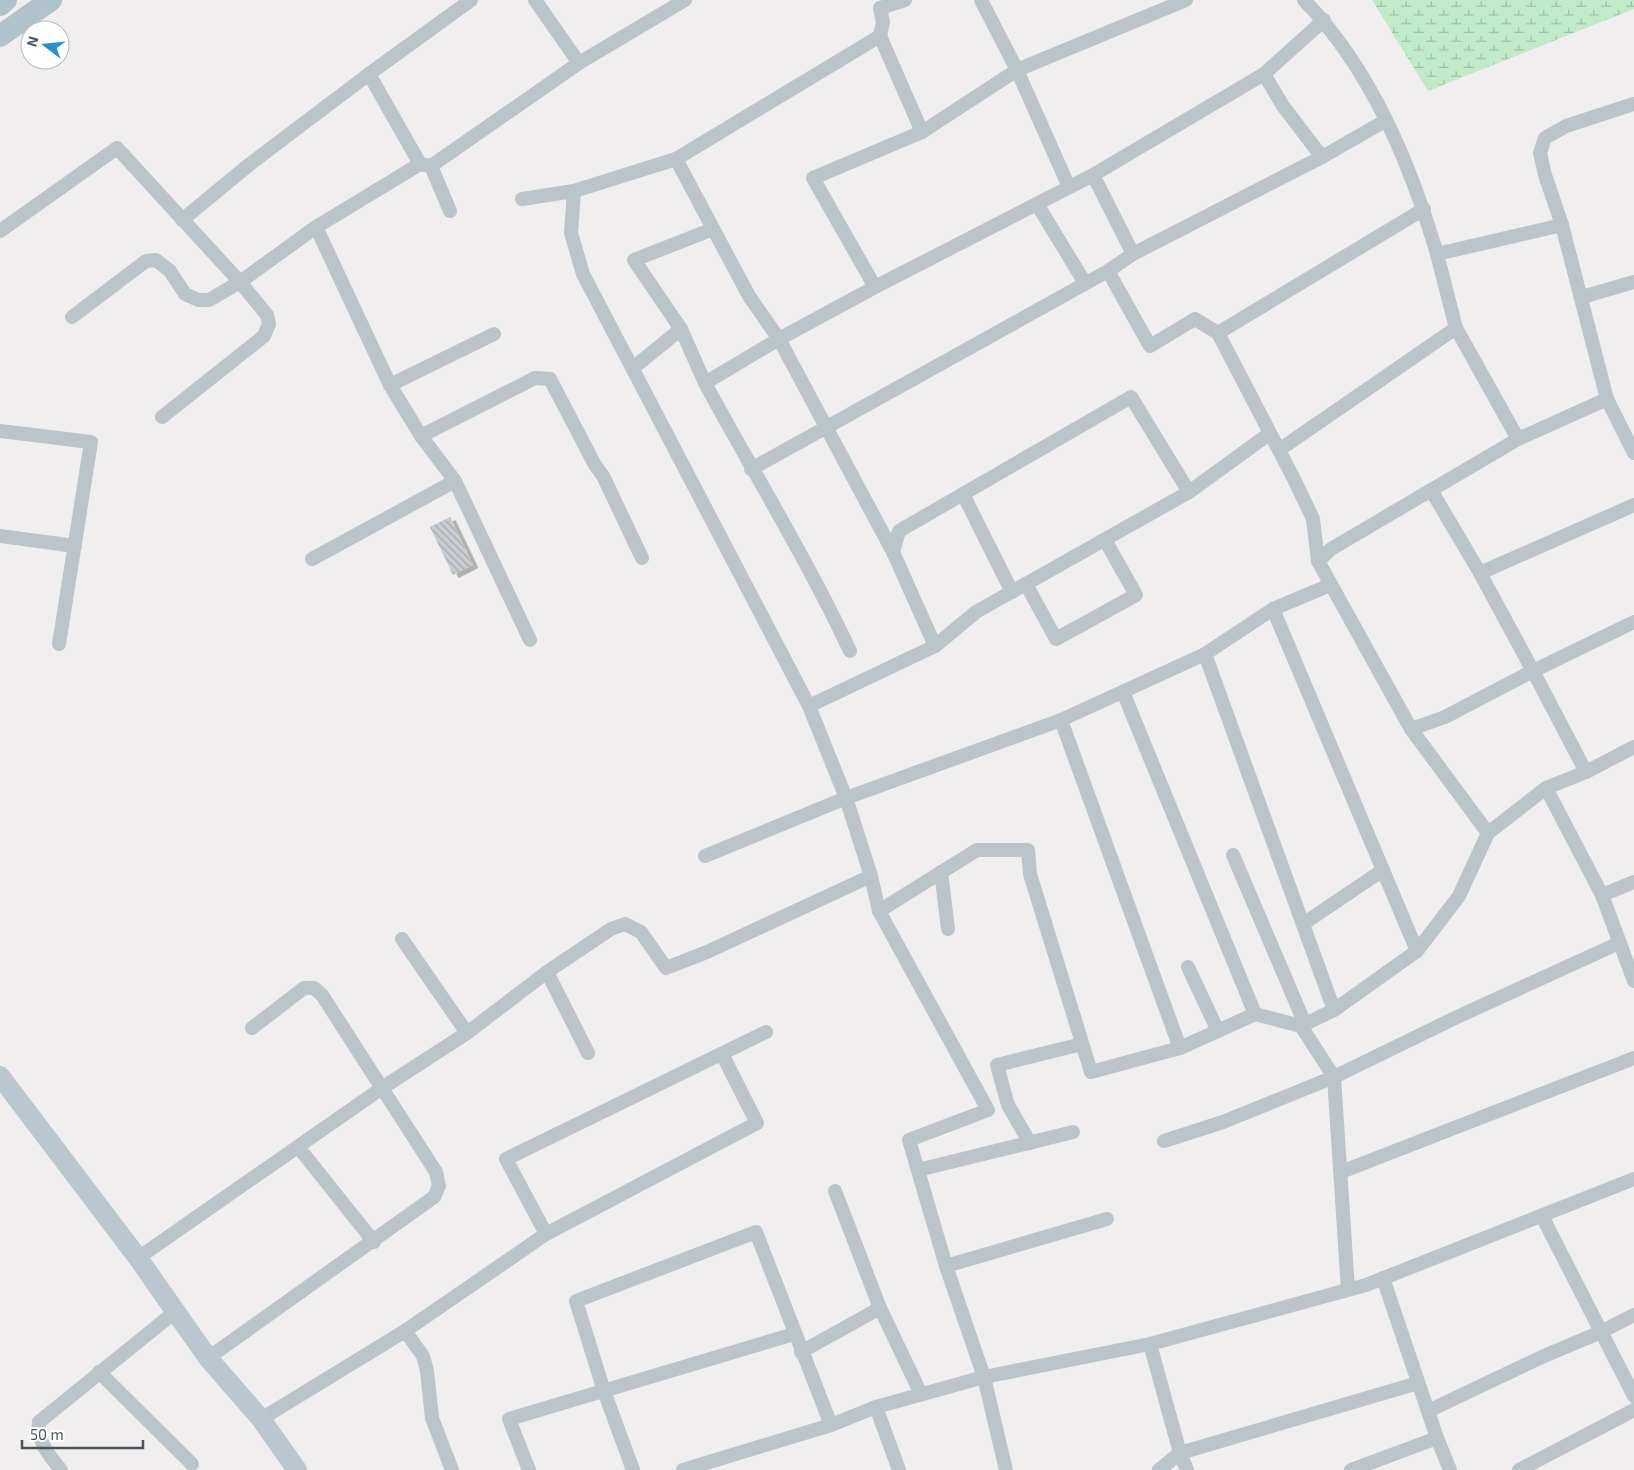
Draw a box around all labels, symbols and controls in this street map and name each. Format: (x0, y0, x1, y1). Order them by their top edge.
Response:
north arrow (20, 20, 70, 70)
text: N (22, 34, 42, 48)
scale bar (22, 1418, 144, 1450)
text: 50 m (30, 1425, 64, 1443)

